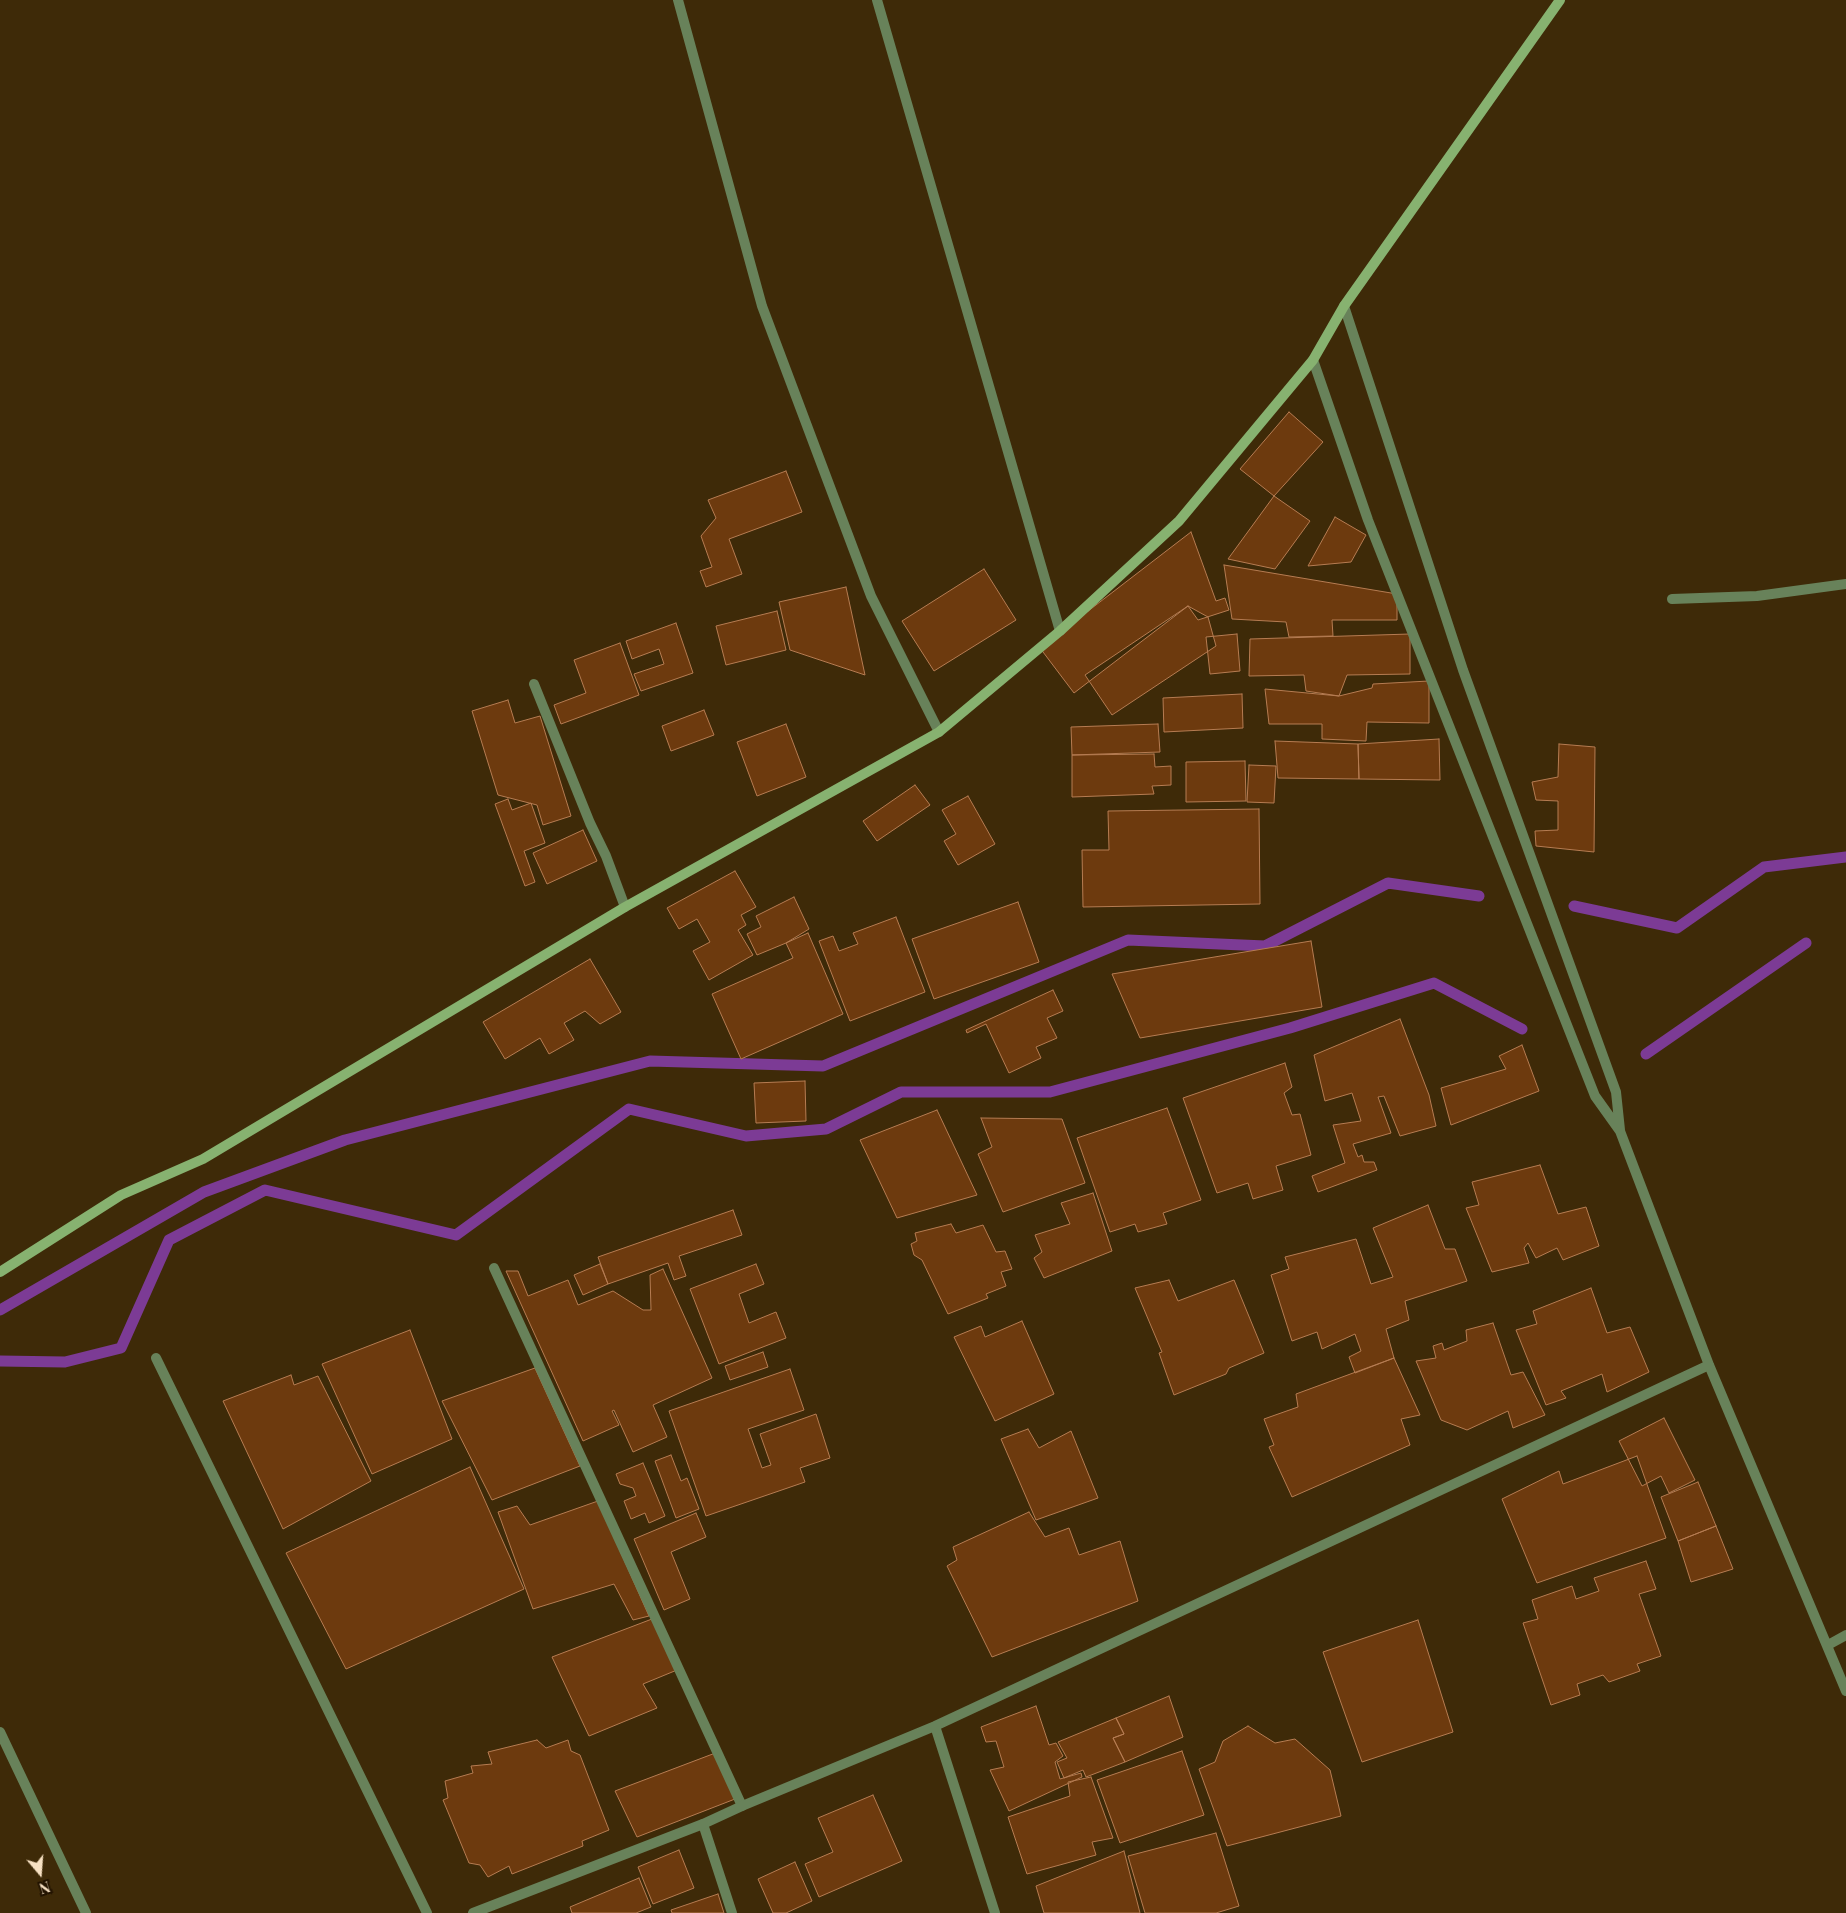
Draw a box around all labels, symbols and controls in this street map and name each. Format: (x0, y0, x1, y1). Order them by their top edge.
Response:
north arrow (15, 1848, 65, 1898)
text: N (37, 1877, 53, 1898)

